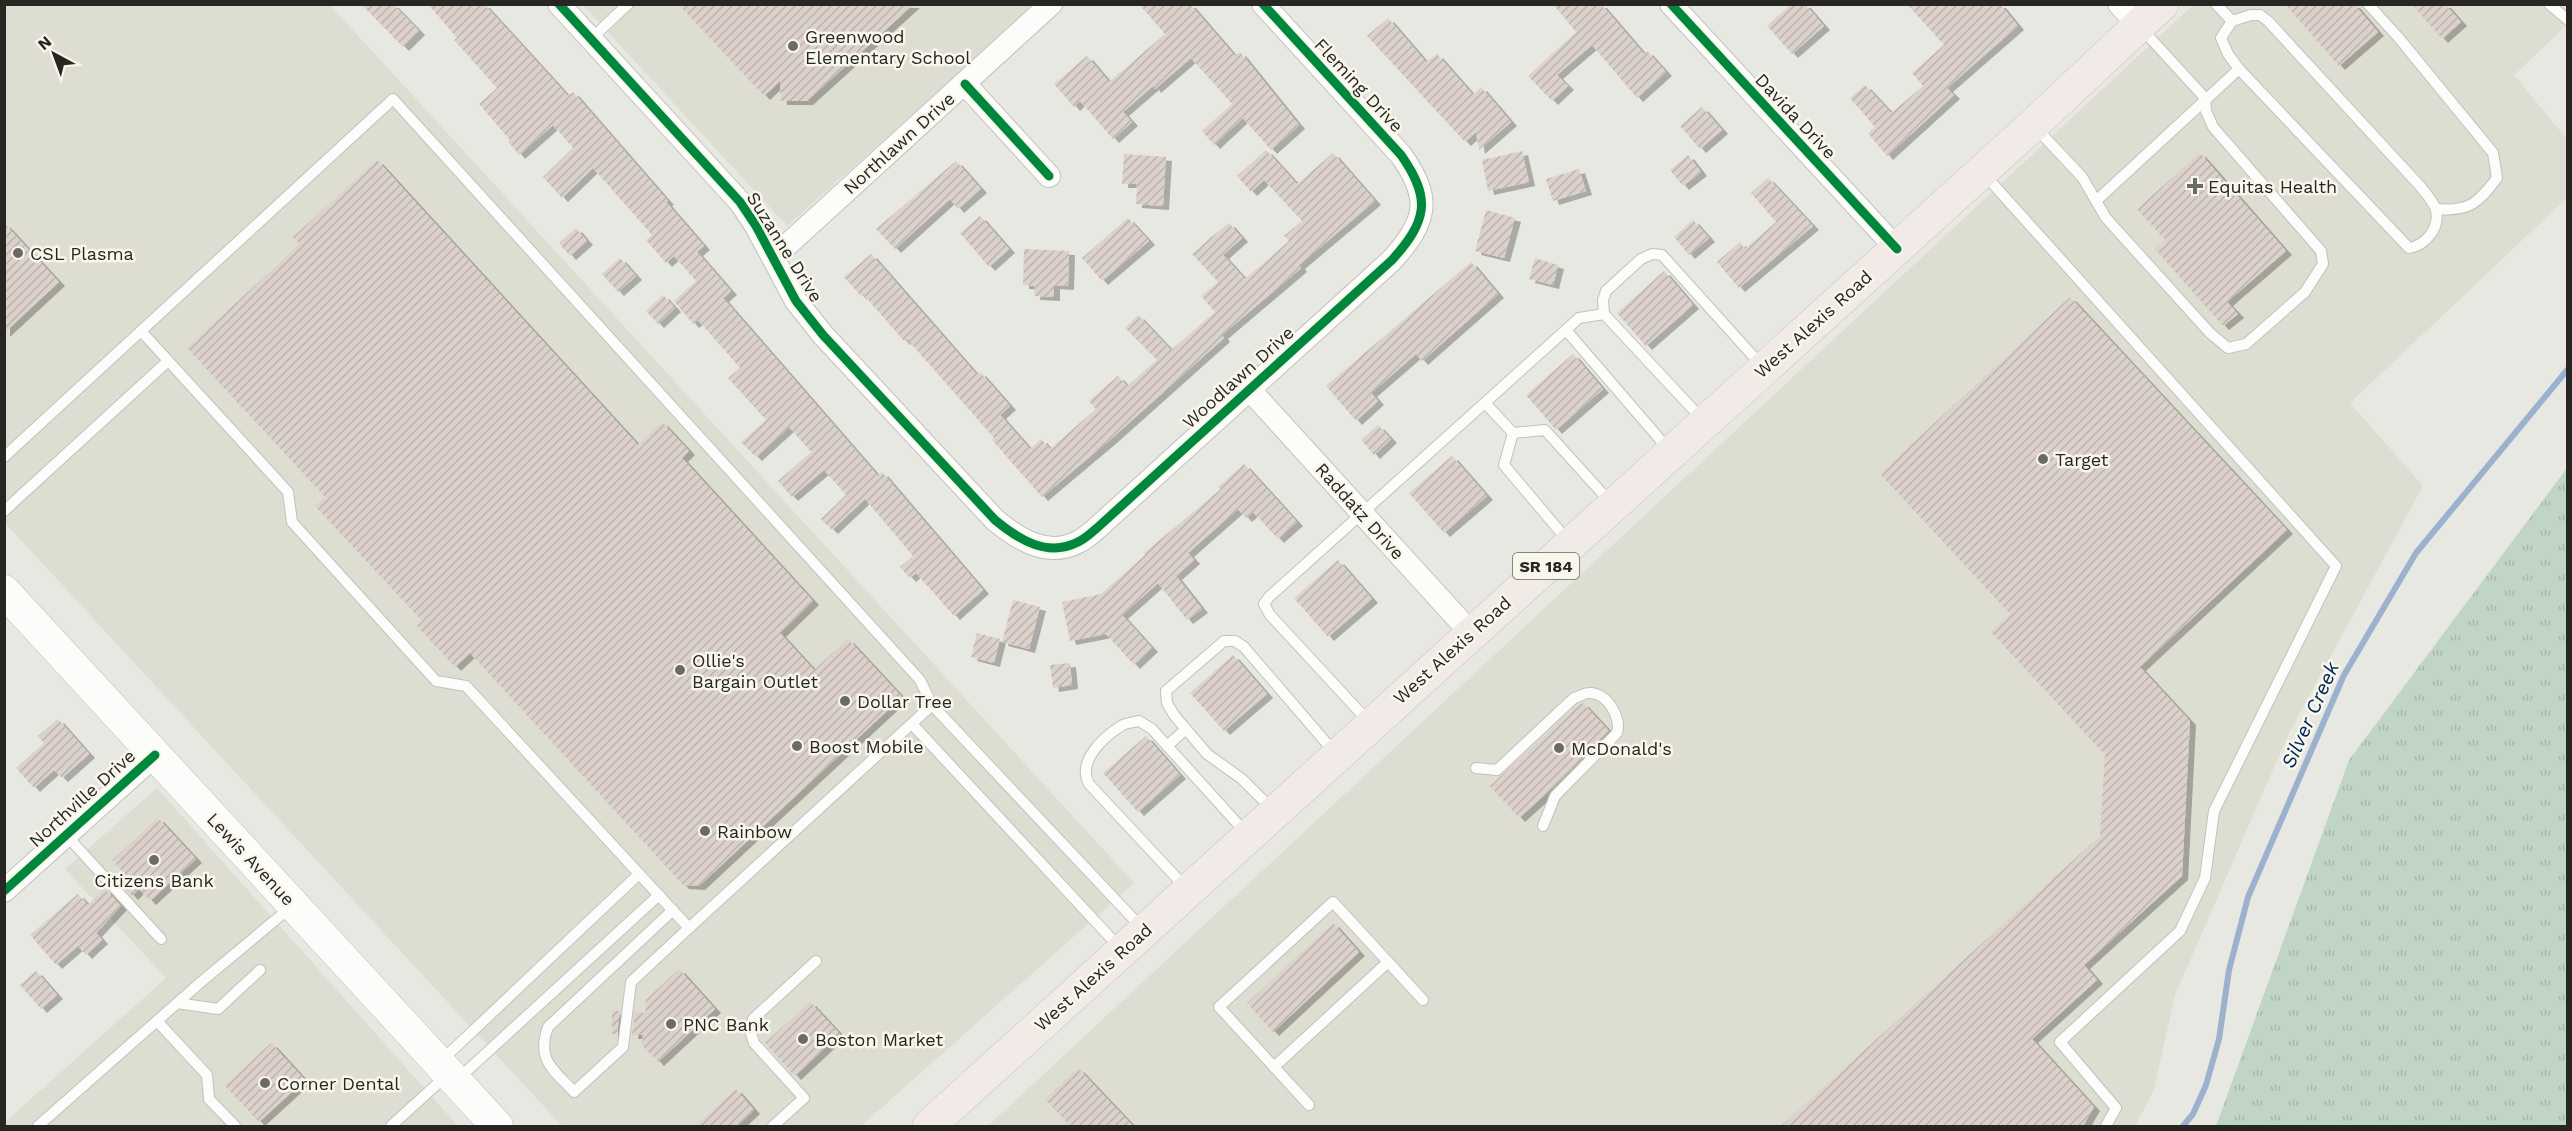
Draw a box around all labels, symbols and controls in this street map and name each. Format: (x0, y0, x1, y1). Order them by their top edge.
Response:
north arrow (24, 24, 84, 84)
place label: Greenwood Elementary School (805, 26, 971, 68)
text: N (34, 32, 55, 54)
street label: Fleming Drive (1310, 34, 1408, 136)
marker: Greenwood Elementary School (786, 39, 800, 53)
street label: Davida Drive (1751, 69, 1841, 163)
street label: Northlawn Drive (839, 88, 959, 198)
place label: Equitas Health (2208, 176, 2337, 197)
marker: Equitas Health (2186, 177, 2204, 195)
street label: Suzanne Drive (743, 188, 827, 306)
place label: CSL Plasma (30, 243, 134, 264)
marker: CSL Plasma (11, 246, 25, 260)
street label: West Alexis Road (1750, 266, 1876, 382)
street label: Woodlawn Drive (1178, 322, 1298, 432)
place label: Target (2055, 449, 2109, 470)
marker: Target (2036, 452, 2050, 466)
street label: Raddatz Drive (1311, 458, 1409, 564)
road number: SR 184 (1513, 553, 1579, 579)
street label: West Alexis Road (1389, 592, 1515, 708)
place label: Ollie's Bargain Outlet (692, 650, 818, 692)
water label: Silver Creek (2276, 657, 2345, 772)
marker: Ollie's Bargain Outlet (673, 663, 687, 677)
place label: Dollar Tree (857, 691, 952, 712)
marker: Dollar Tree (838, 694, 852, 708)
place label: Boost Mobile (809, 736, 924, 757)
place label: McDonald's (1571, 738, 1672, 759)
marker: Boost Mobile (790, 739, 804, 753)
marker: McDonald's (1552, 741, 1566, 755)
street label: Northville Drive (25, 745, 139, 851)
street label: Lewis Avenue (203, 808, 299, 910)
place label: Rainbow (717, 821, 792, 842)
marker: Rainbow (698, 824, 712, 838)
marker: Citizens Bank (147, 853, 161, 867)
place label: Citizens Bank (94, 870, 214, 891)
street label: West Alexis Road (1030, 919, 1156, 1035)
place label: PNC Bank (683, 1014, 769, 1035)
marker: PNC Bank (664, 1017, 678, 1031)
place label: Boston Market (815, 1029, 943, 1050)
marker: Boston Market (796, 1032, 810, 1046)
place label: Corner Dental (277, 1073, 400, 1094)
marker: Corner Dental (258, 1076, 272, 1090)

